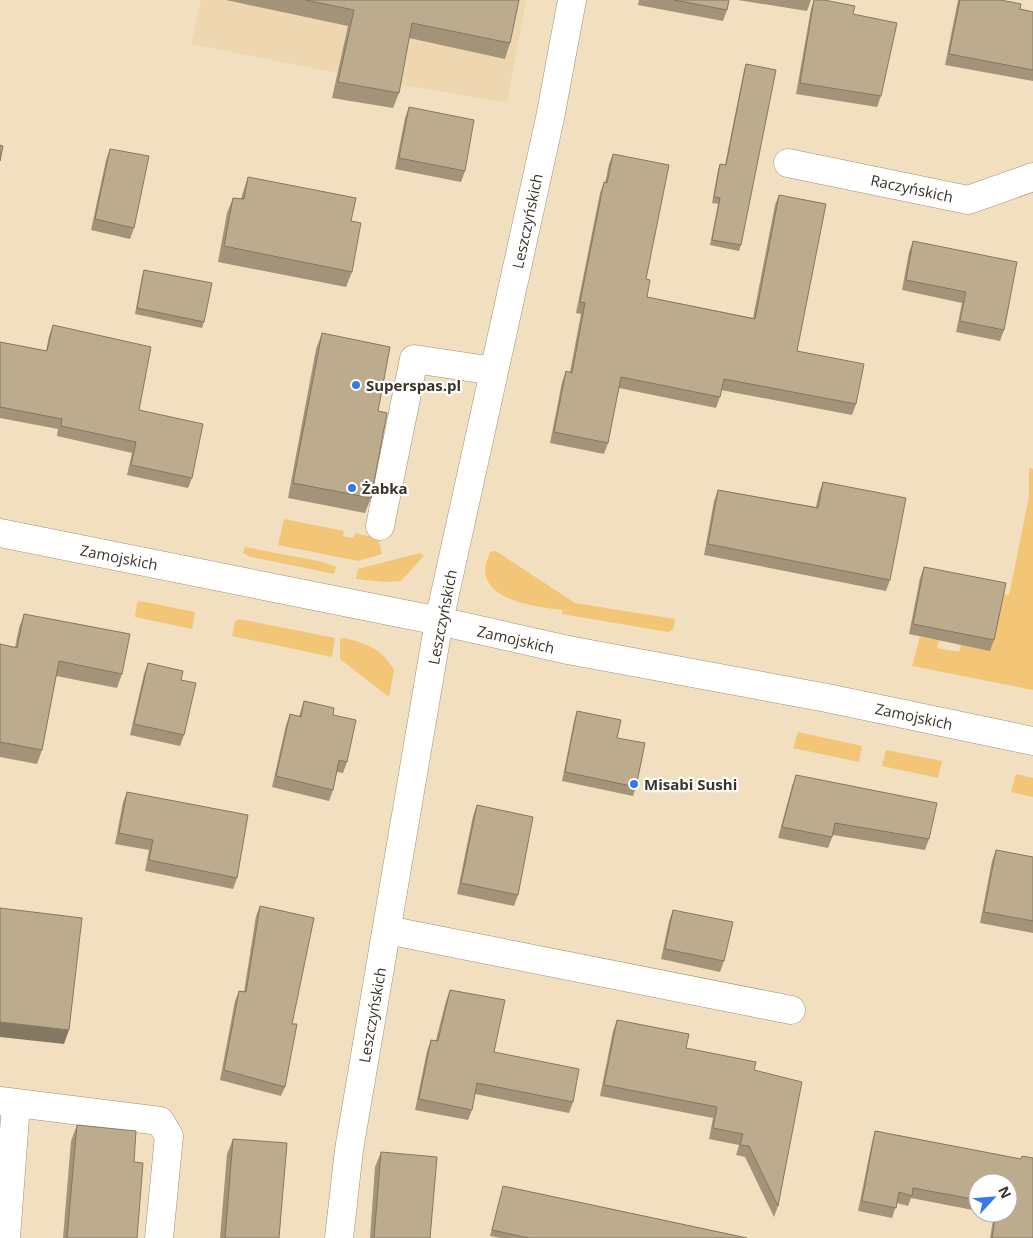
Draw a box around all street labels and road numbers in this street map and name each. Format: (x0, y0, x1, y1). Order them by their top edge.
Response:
street label: Raczyńskich (869, 170, 955, 206)
street label: Leszczyńskich (507, 172, 547, 270)
street label: Zamojskich (78, 540, 160, 574)
street label: Leszczyńskich (423, 568, 461, 666)
street label: Zamojskich (475, 620, 557, 658)
street label: Zamojskich (873, 698, 955, 734)
street label: Leszczyńskich (354, 966, 390, 1064)

